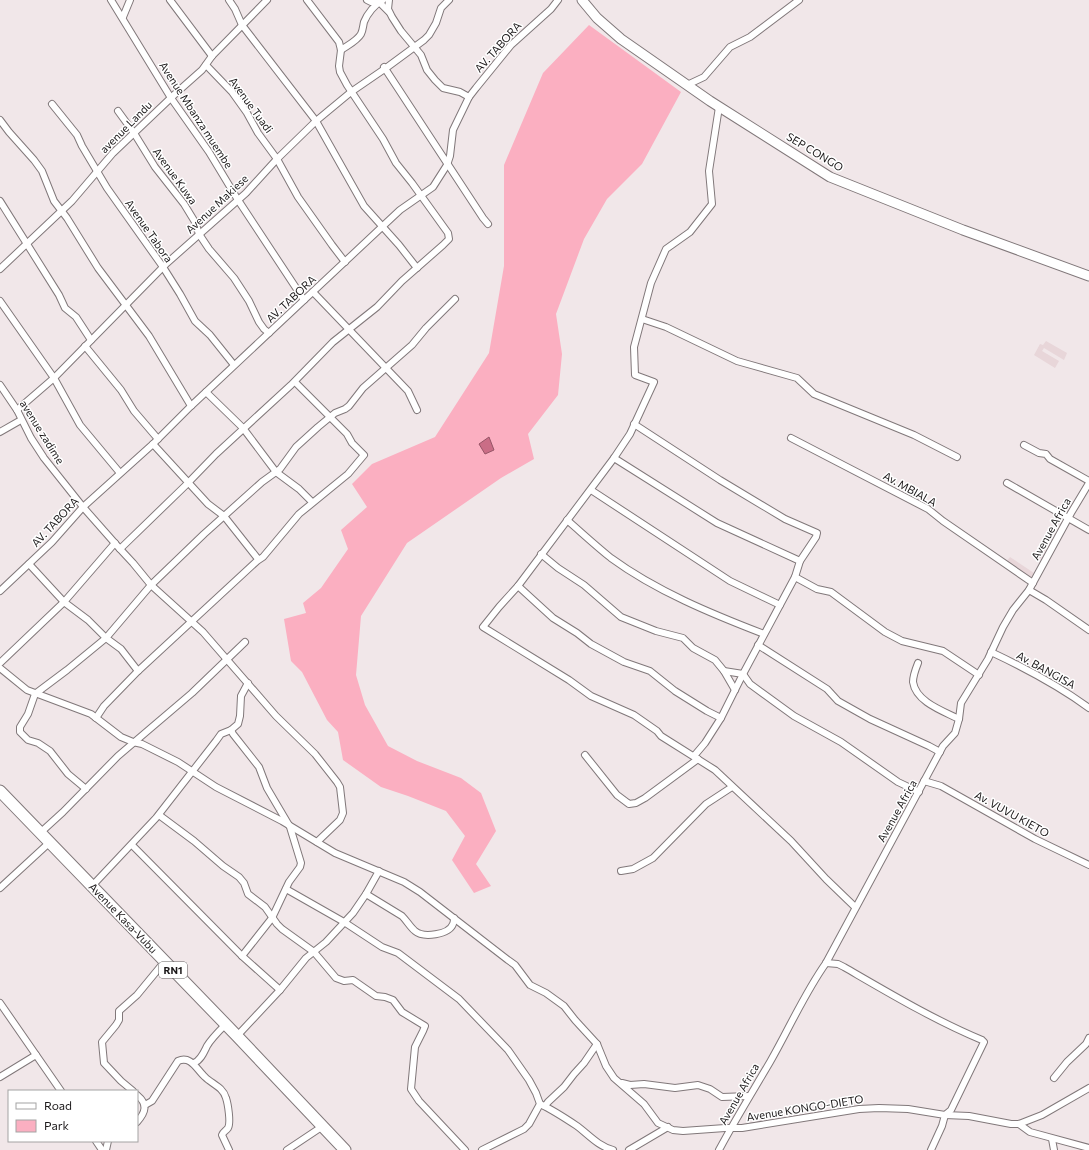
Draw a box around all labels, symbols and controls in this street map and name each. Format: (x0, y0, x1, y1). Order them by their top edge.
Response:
street label: AV. TABORA (472, 19, 524, 74)
street label: Avenue Mbanza muembe (157, 59, 236, 171)
street label: Avenue Tuadi (227, 74, 276, 135)
street label: avenue Landu (97, 98, 154, 155)
street label: SEP CONGO (785, 130, 846, 174)
street label: Avenue Kuwa (151, 145, 200, 206)
street label: Avenue Makiese (183, 171, 251, 236)
street label: Avenue Tabora (123, 197, 176, 265)
street label: AV. TABORA (263, 272, 318, 325)
street label: avenue zadime (18, 397, 67, 466)
street label: Av. MBIALA (881, 469, 940, 509)
street label: AV. TABORA (28, 494, 81, 549)
street label: Avenue Africa (1028, 495, 1073, 562)
street label: Av. BANGISA (1015, 648, 1078, 691)
street label: Avenue Africa (874, 777, 919, 844)
street label: Av. VUVU KIETO (973, 788, 1052, 839)
street label: Avenue Kasa-Vubu (87, 880, 160, 955)
road number: RN1 (159, 962, 187, 978)
street label: Avenue Africa (716, 1061, 761, 1127)
legend (8, 1090, 138, 1142)
street label: Avenue KONGO-DIETO (746, 1092, 864, 1123)
text: Road (44, 1098, 72, 1112)
text: Park (44, 1118, 70, 1132)

